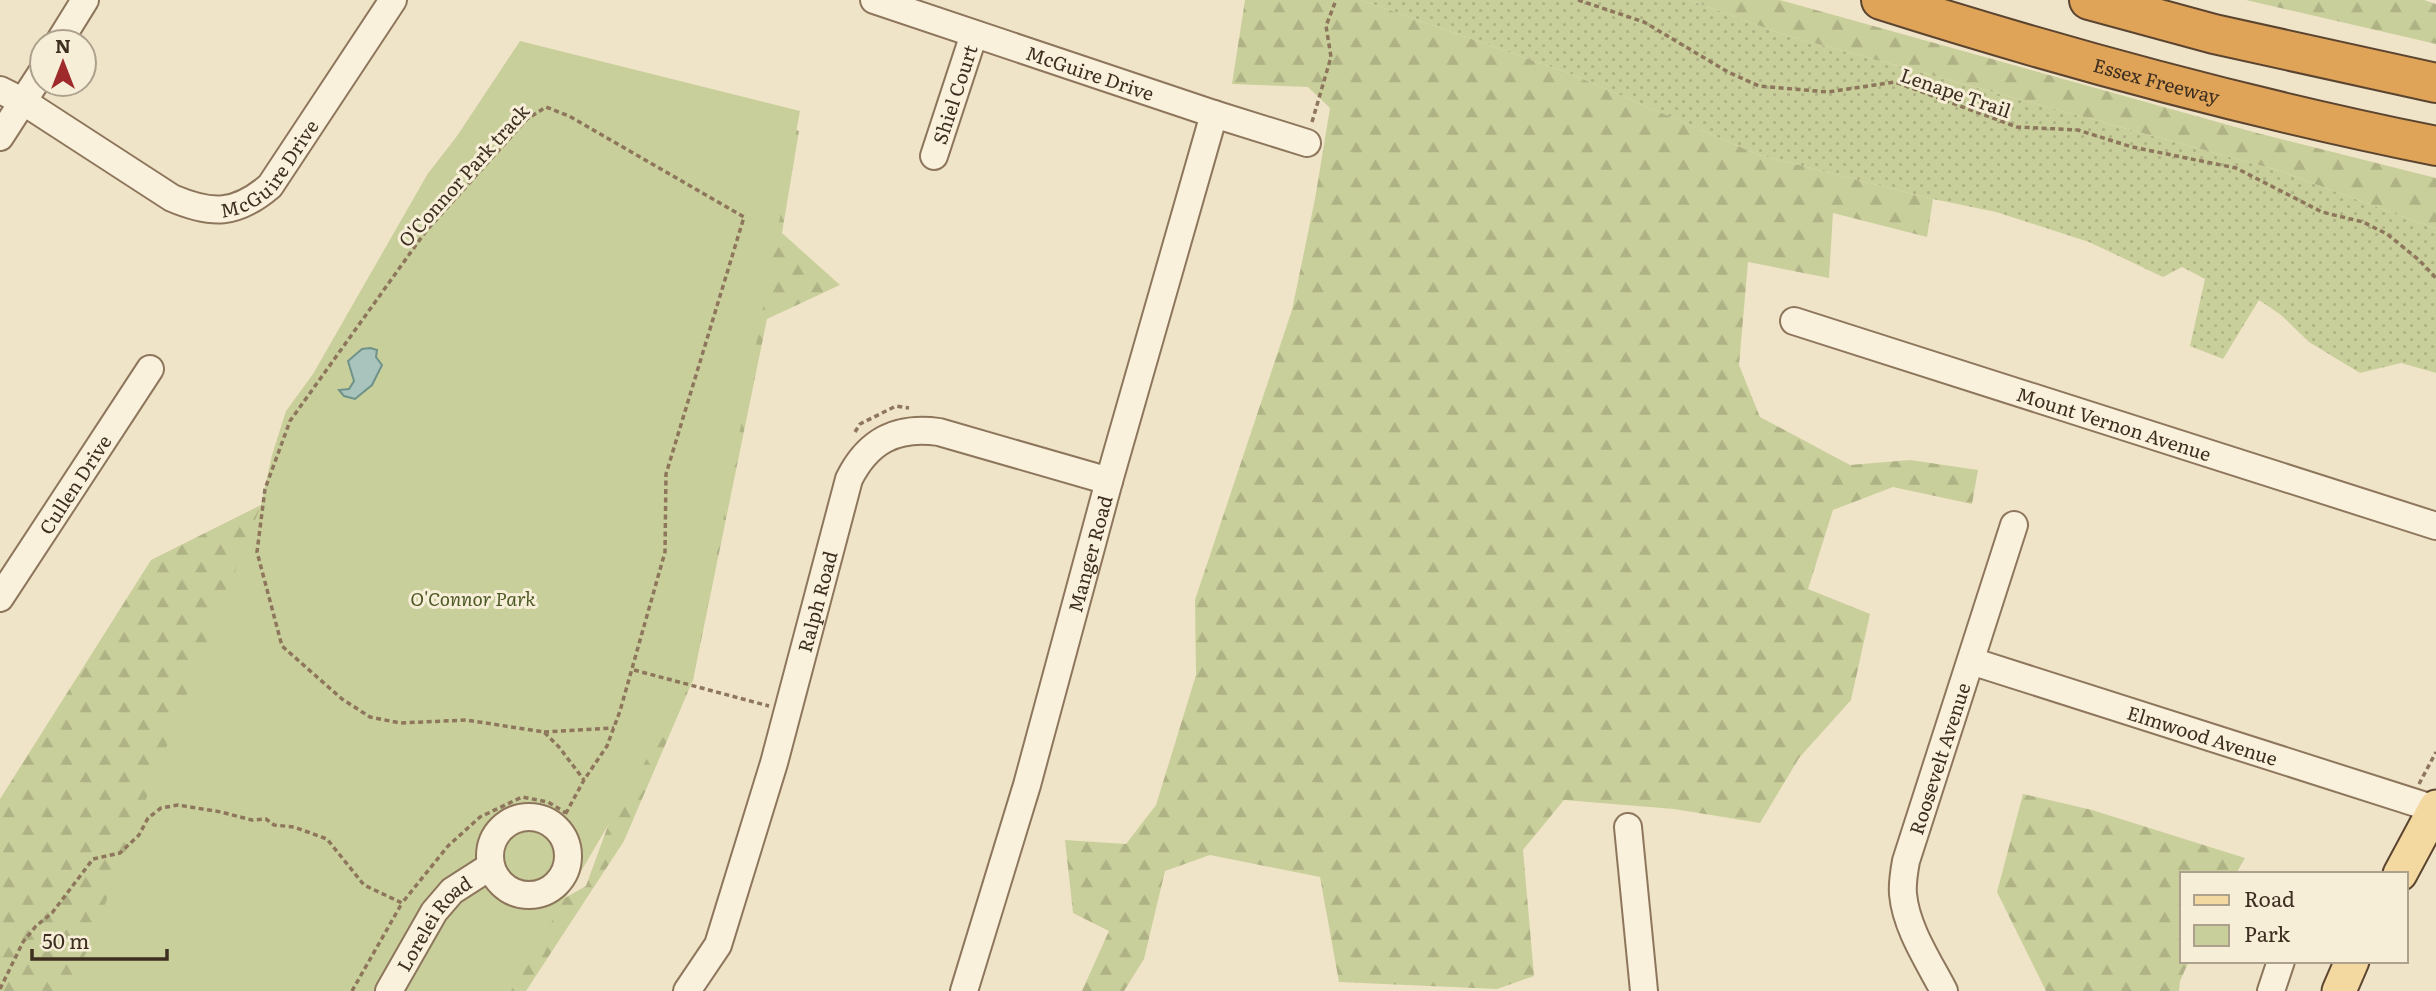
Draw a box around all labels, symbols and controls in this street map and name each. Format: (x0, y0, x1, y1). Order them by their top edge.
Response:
north arrow (28, 28, 98, 98)
text: N (55, 31, 71, 59)
street label: McGuire Drive (1023, 38, 1158, 107)
street label: Shiel Court (925, 41, 984, 148)
street label: Essex Freeway (2090, 50, 2223, 110)
street label: Lenape Trail (1897, 60, 2015, 124)
street label: O'Connor Park track (391, 97, 535, 253)
street label: McGuire Drive (218, 114, 324, 224)
street label: Mount Vernon Avenue (2013, 379, 2215, 467)
street label: Cullen Drive (32, 429, 117, 539)
street label: Manger Road (1060, 492, 1119, 615)
street label: Ralph Road (790, 547, 844, 655)
park label: O'Connor Park (410, 584, 536, 612)
street label: Roosevelt Avenue (1901, 679, 1977, 838)
street label: Elmwood Avenue (2124, 698, 2281, 772)
street label: Lorelei Road (389, 868, 477, 976)
legend (2180, 872, 2408, 963)
text: Road (2244, 882, 2295, 913)
text: Park (2244, 917, 2290, 948)
scale bar (32, 918, 166, 962)
text: 50 m (42, 924, 89, 955)

